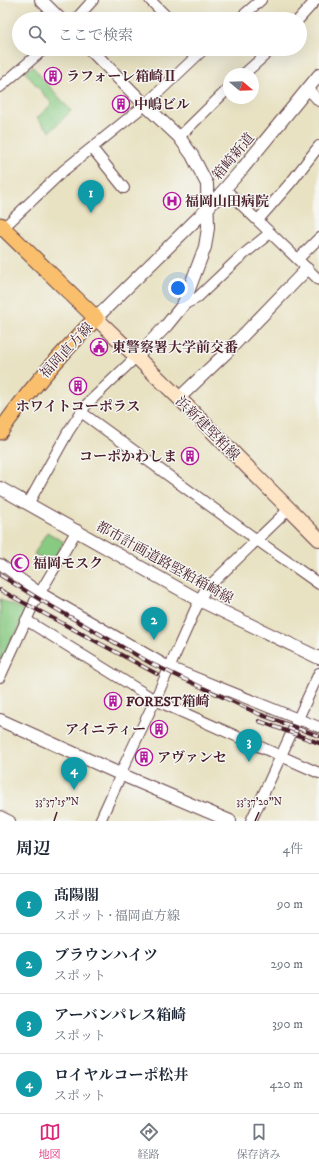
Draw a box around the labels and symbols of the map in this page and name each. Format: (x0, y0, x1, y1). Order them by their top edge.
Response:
building icon: ラフォーレ箱崎Ⅱ (43, 66, 63, 86)
place label: ラフォーレ箱崎Ⅱ (66, 68, 177, 86)
north arrow (223, 68, 259, 104)
building icon: 中嶋ビル (111, 94, 131, 114)
place label: 中嶋ビル (134, 96, 190, 114)
street label: 箱崎新道 (209, 129, 259, 184)
pin: 1 (78, 180, 104, 213)
hospital icon: 福岡山田病院 (162, 191, 182, 211)
place label: 福岡山田病院 (185, 193, 269, 211)
your location (168, 278, 188, 298)
street label: 福岡直方線 (36, 319, 97, 382)
public building icon: 東警察署大学前交番 (89, 337, 109, 357)
place label: 東警察署大学前交番 (112, 339, 238, 357)
building icon: ホワイトコーポラス (68, 376, 88, 396)
street label: 浜新建堅粕線 (171, 393, 243, 465)
place label: ホワイトコーポラス (16, 398, 140, 416)
building icon: コーポかわしま (180, 446, 200, 466)
place label: コーポかわしま (79, 448, 177, 466)
street label: 都市計画道路堅粕箱崎線 (93, 518, 236, 608)
mosque icon: 福岡モスク (10, 553, 30, 573)
place label: 福岡モスク (33, 555, 103, 573)
pin: 2 (141, 607, 167, 640)
building icon: FOREST箱崎 (103, 691, 123, 711)
place label: FOREST箱崎 (126, 693, 210, 711)
building icon: アイニティー (149, 719, 169, 739)
place label: アイニティー (65, 721, 146, 739)
pin: 3 (236, 729, 262, 762)
building icon: アヴァンセ (134, 747, 154, 767)
place label: アヴァンセ (157, 749, 227, 767)
pin: 4 (61, 757, 87, 790)
text: 33°37'15"N (35, 796, 79, 808)
text: 33°37'20"N (236, 796, 282, 808)

